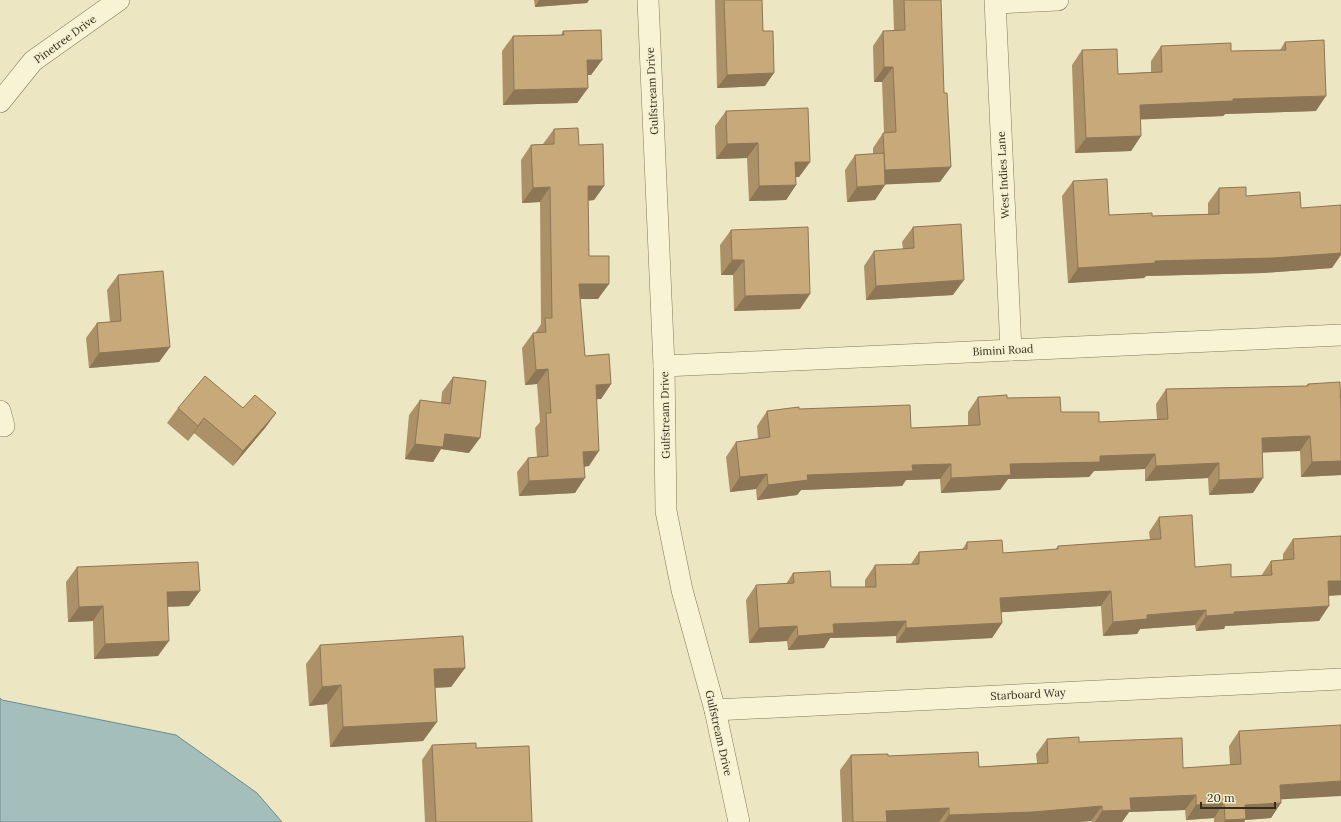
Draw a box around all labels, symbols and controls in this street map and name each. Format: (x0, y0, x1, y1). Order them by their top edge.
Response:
street label: Pinetree Drive (31, 12, 99, 66)
street label: Gulfstream Drive (643, 47, 661, 135)
street label: West Indies Lane (994, 131, 1012, 219)
street label: Bimini Road (972, 341, 1034, 359)
street label: Gulfstream Drive (657, 371, 673, 459)
street label: Starboard Way (990, 685, 1066, 703)
street label: Gulfstream Drive (702, 689, 736, 777)
scale bar (1201, 784, 1275, 810)
text: 20 m (1207, 790, 1235, 805)

